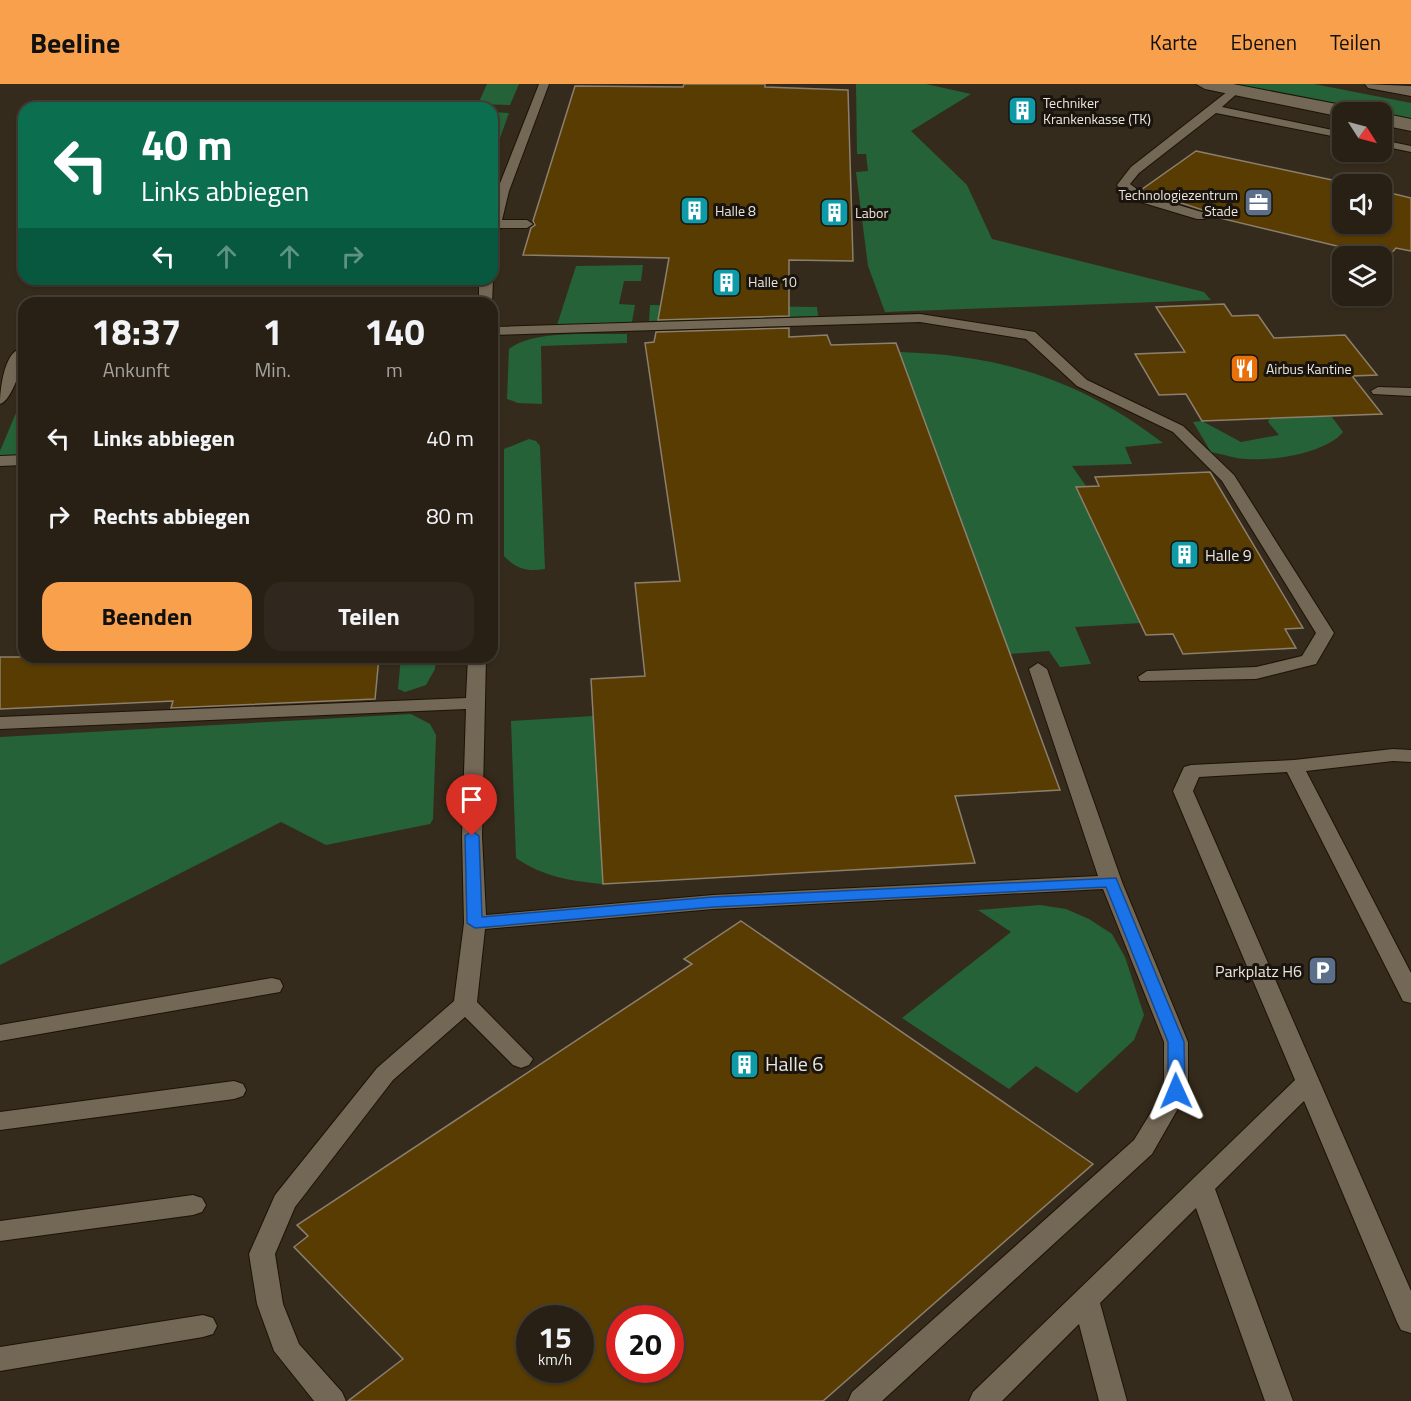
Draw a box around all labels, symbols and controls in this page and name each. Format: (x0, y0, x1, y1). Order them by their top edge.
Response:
text: Beeline (30, 21, 120, 64)
text: Karte (1150, 26, 1197, 58)
text: Ebenen (1230, 26, 1297, 58)
text: Teilen (1330, 26, 1381, 58)
place label: Techniker Krankenkasse (TK) (1043, 92, 1151, 129)
building icon: Techniker Krankenkasse (TK) (1006, 95, 1038, 127)
north arrow (1332, 102, 1392, 162)
map controls (1332, 102, 1392, 306)
text: 40 m (141, 112, 233, 176)
icon: left (42, 126, 120, 204)
text: Links abbiegen (141, 170, 309, 211)
button: sound (1332, 174, 1392, 234)
place label: Technologiezentrum Stade (1119, 184, 1238, 221)
office icon: Technologiezentrum Stade (1243, 187, 1275, 219)
building icon: Halle 8 (678, 195, 710, 227)
building icon: Labor (818, 197, 850, 229)
place label: Halle 8 (715, 200, 756, 221)
place label: Labor (855, 202, 888, 223)
icon: left (147, 240, 180, 273)
icon: ahead (210, 240, 243, 273)
icon: ahead (273, 240, 306, 273)
icon: right (336, 240, 369, 273)
button: layers (1332, 246, 1392, 306)
building icon: Halle 10 (711, 266, 743, 298)
place label: Halle 10 (748, 271, 797, 292)
text: 18:37 (91, 304, 181, 359)
text: 1 (263, 304, 283, 359)
text: 140 (364, 304, 425, 359)
restaurant icon: Airbus Kantine (1229, 353, 1261, 385)
text: Ankunft (103, 354, 170, 385)
text: Min. (255, 354, 291, 385)
text: m (386, 354, 403, 385)
place label: Airbus Kantine (1266, 358, 1352, 379)
text: Links abbiegen (93, 421, 235, 455)
text: 40 m (426, 421, 474, 455)
icon: left (42, 422, 75, 455)
text: Rechts abbiegen (93, 499, 250, 533)
text: 80 m (426, 499, 474, 533)
icon: right (42, 500, 75, 533)
building icon: Halle 9 (1168, 539, 1200, 571)
place label: Halle 9 (1205, 543, 1252, 567)
button: Beenden (42, 582, 252, 651)
button: Teilen (264, 582, 474, 651)
pin (446, 774, 497, 836)
icon: arrive (455, 783, 488, 816)
parking icon: Parkplatz H6 (1307, 955, 1339, 987)
place label: Parkplatz H6 (1215, 959, 1302, 983)
building icon: Halle 6 (728, 1048, 760, 1080)
place label: Halle 6 (765, 1048, 823, 1079)
position arrow (1144, 1059, 1208, 1123)
speed limit sign: 20 (606, 1305, 684, 1383)
text: 15 (538, 1314, 572, 1360)
text: km/h (538, 1348, 572, 1371)

